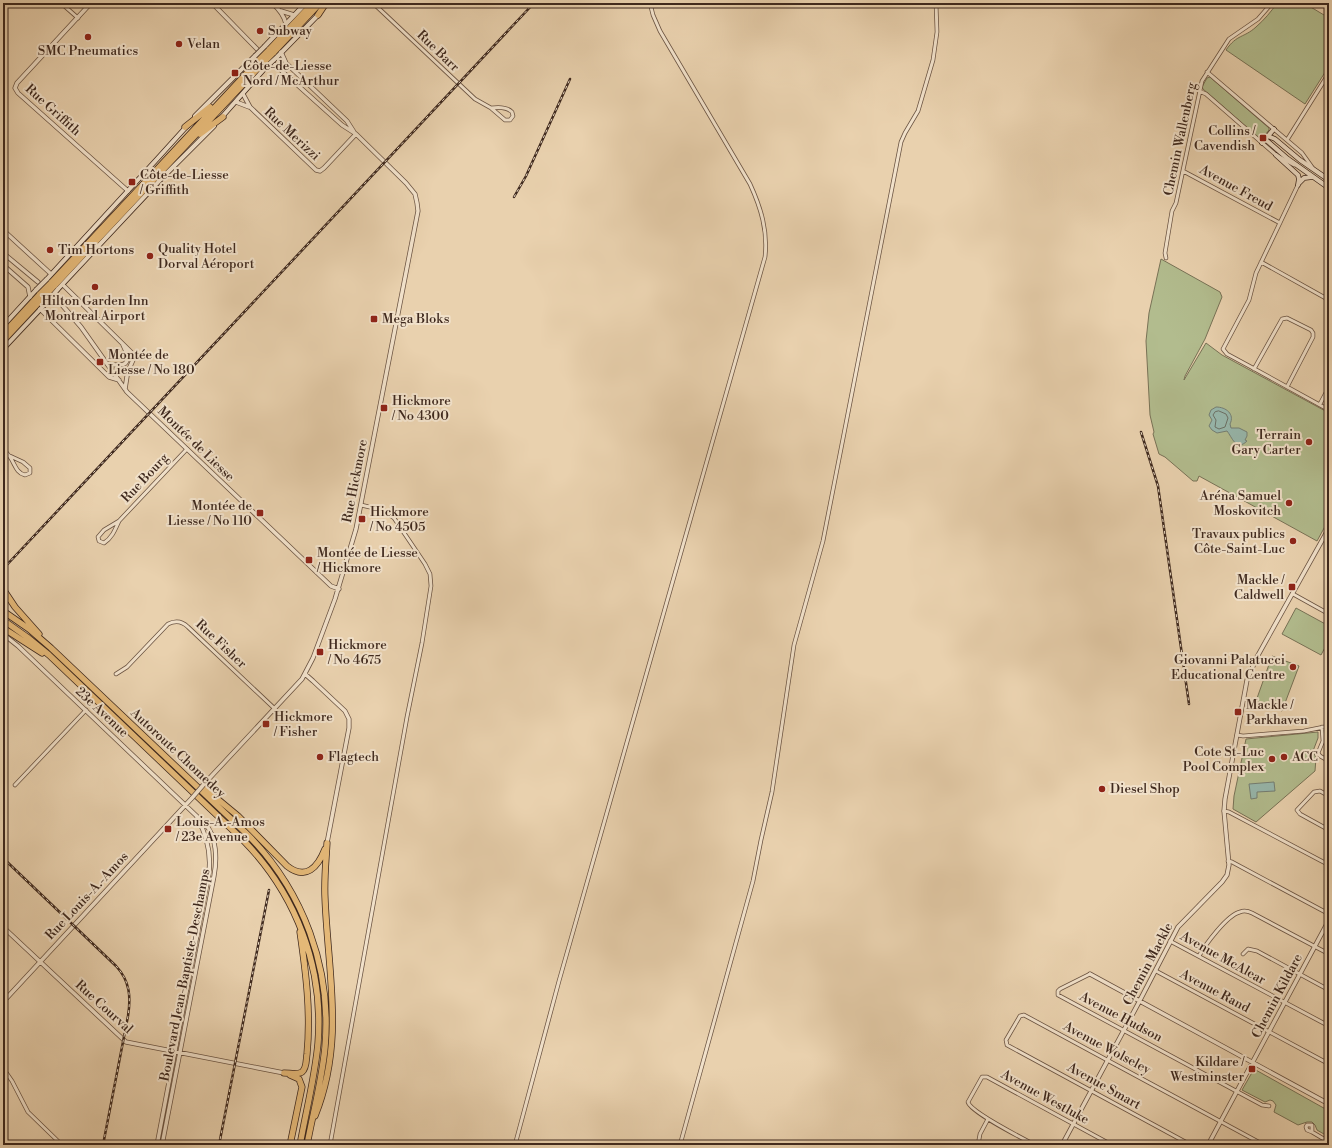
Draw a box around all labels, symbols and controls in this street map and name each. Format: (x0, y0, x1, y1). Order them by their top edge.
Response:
place label: Subway (268, 23, 313, 39)
marker: Subway (255, 26, 265, 36)
street label: Rue Barr (413, 27, 463, 75)
marker: SMC Pneumatics (83, 32, 93, 42)
place label: Velan (186, 36, 220, 52)
marker: Velan (174, 39, 184, 49)
place label: SMC Pneumatics (38, 43, 138, 59)
place label: Côte-de-Liesse Nord / McArthur (243, 58, 339, 89)
marker: Côte-de-Liesse Nord / McArthur (230, 68, 240, 78)
street label: Rue Griffith (22, 81, 84, 139)
street label: Chemin Wallenberg (1160, 81, 1200, 197)
street label: Rue Merizzi (261, 104, 323, 164)
place label: Collins / Cavendish (1194, 123, 1257, 154)
marker: Collins / Cavendish (1258, 133, 1268, 143)
street label: Avenue Freud (1196, 161, 1276, 215)
place label: Côte-de-Liesse / Griffith (139, 167, 229, 198)
marker: Côte-de-Liesse / Griffith (127, 177, 137, 187)
place label: Quality Hotel Dorval Aéroport (158, 241, 255, 272)
place label: Tim Hortons (58, 242, 135, 258)
marker: Tim Hortons (45, 245, 55, 255)
marker: Quality Hotel Dorval Aéroport (145, 251, 155, 261)
marker: Hilton Garden Inn Montreal Airport (90, 282, 100, 292)
place label: Hilton Garden Inn Montreal Airport (41, 293, 149, 324)
place label: Mega Bloks (382, 311, 450, 327)
marker: Mega Bloks (369, 314, 379, 324)
place label: Montée de Liesse / No 180 (108, 347, 195, 378)
marker: Montée de Liesse / No 180 (95, 357, 105, 367)
place label: Hickmore / No 4300 (391, 393, 451, 424)
street label: Montée de Liesse (154, 403, 238, 485)
marker: Hickmore / No 4300 (379, 403, 389, 413)
place label: Terrain Gary Carter (1232, 427, 1301, 458)
marker: Terrain Gary Carter (1304, 437, 1314, 447)
street label: Rue Hickmore (339, 438, 371, 524)
street label: Rue Bourg (118, 450, 172, 506)
place label: Aréna Samuel Moskovitch (1199, 488, 1281, 519)
place label: Montée de Liesse / No 110 (167, 498, 252, 529)
marker: Aréna Samuel Moskovitch (1284, 498, 1294, 508)
place label: Hickmore / No 4505 (369, 504, 429, 535)
marker: Montée de Liesse / No 110 (255, 508, 265, 518)
marker: Hickmore / No 4505 (357, 514, 367, 524)
place label: Travaux publics Côte-Saint-Luc (1192, 526, 1285, 557)
marker: Travaux publics Côte-Saint-Luc (1288, 536, 1298, 546)
place label: Montée de Liesse / Hickmore (316, 545, 418, 576)
marker: Montée de Liesse / Hickmore (304, 555, 314, 565)
place label: Mackle / Caldwell (1234, 572, 1286, 603)
marker: Mackle / Caldwell (1287, 582, 1297, 592)
street label: Rue Fisher (192, 616, 250, 672)
place label: Hickmore / No 4675 (327, 637, 387, 668)
marker: Hickmore / No 4675 (315, 647, 325, 657)
place label: Giovanni Palatucci Educational Centre (1171, 652, 1285, 683)
marker: Giovanni Palatucci Educational Centre (1288, 662, 1298, 672)
street label: 23e Avenue (72, 683, 132, 741)
place label: Mackle / Parkhaven (1246, 697, 1308, 728)
street label: Autoroute Chomedey (126, 704, 229, 802)
marker: Mackle / Parkhaven (1233, 707, 1243, 717)
place label: Hickmore / Fisher (273, 709, 333, 740)
marker: Hickmore / Fisher (261, 719, 271, 729)
place label: Cote St-Luc Pool Complex (1183, 744, 1264, 775)
place label: Flagtech (328, 749, 379, 765)
place label: ACC (1291, 749, 1318, 765)
marker: Flagtech (315, 752, 325, 762)
marker: ACC (1279, 752, 1289, 762)
marker: Cote St-Luc Pool Complex (1267, 754, 1277, 764)
place label: Diesel Shop (1110, 781, 1180, 797)
marker: Diesel Shop (1097, 784, 1107, 794)
place label: Louis-A.-Amos / 23e Avenue (175, 814, 265, 845)
marker: Louis-A.-Amos / 23e Avenue (163, 824, 173, 834)
street label: Rue Louis-A.-Amos (42, 848, 132, 943)
street label: Boulevard Jean-Baptiste-Deschamps (156, 867, 214, 1084)
street label: Chemin Mackle (1120, 920, 1177, 1008)
street label: Avenue McAlear (1177, 927, 1269, 988)
street label: Chemin Kildare (1248, 951, 1306, 1041)
street label: Avenue Rand (1177, 966, 1253, 1016)
street label: Rue Courval (72, 977, 136, 1037)
street label: Avenue Hudson (1076, 988, 1165, 1046)
street label: Avenue Wolseley (1060, 1018, 1154, 1078)
place label: Kildare / Westminster (1169, 1054, 1246, 1085)
street label: Avenue Smart (1064, 1059, 1144, 1113)
marker: Kildare / Westminster (1247, 1064, 1257, 1074)
street label: Avenue Westluke (997, 1066, 1092, 1128)

